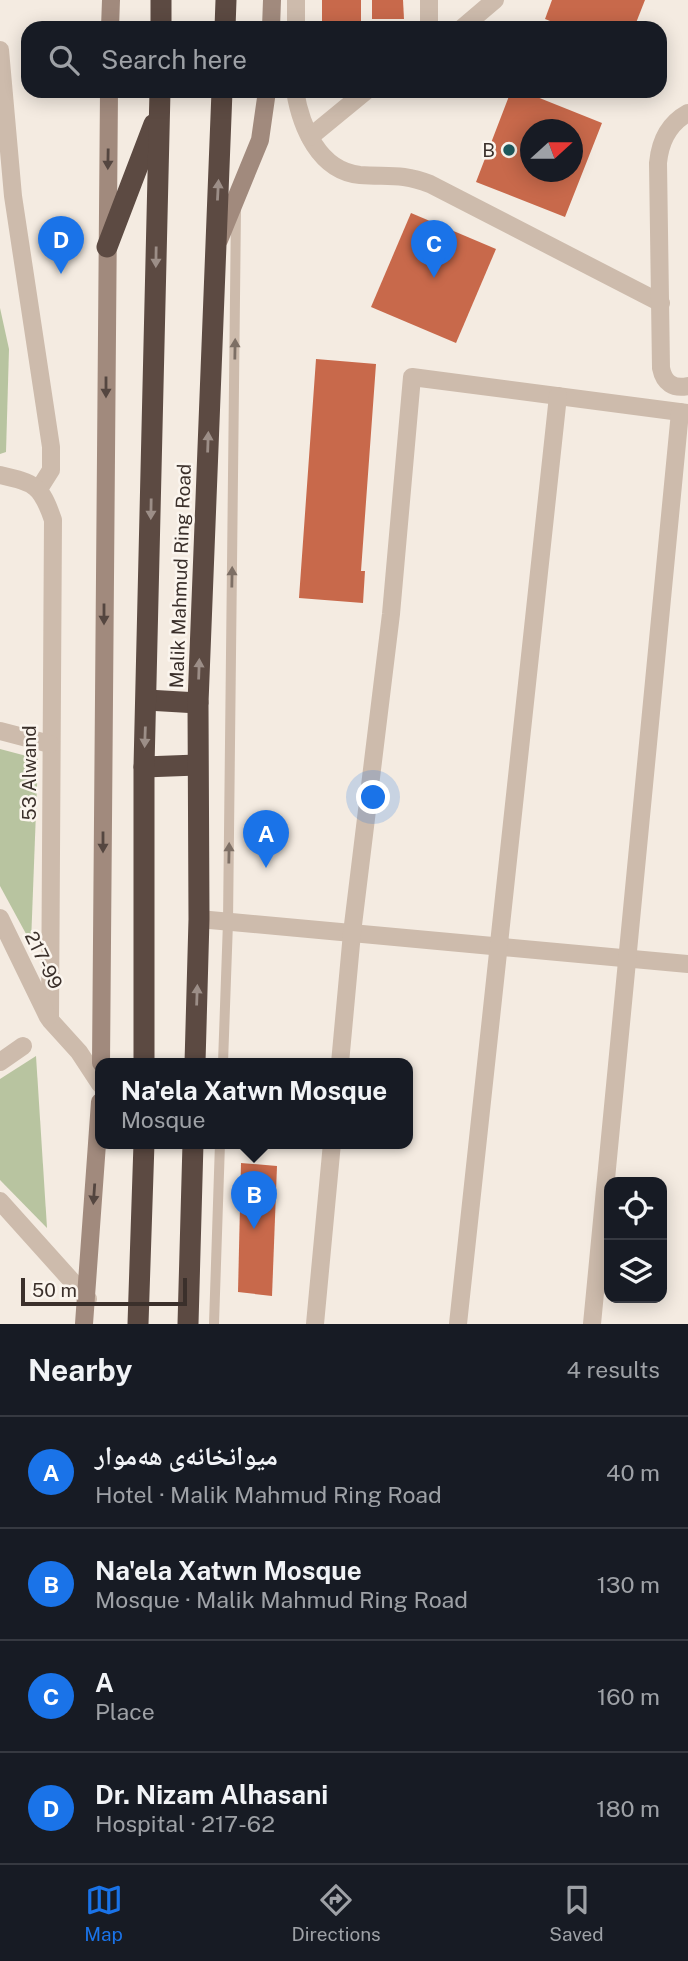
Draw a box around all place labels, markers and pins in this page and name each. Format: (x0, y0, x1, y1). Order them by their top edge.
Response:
place label: B (482, 139, 495, 161)
marker: B (501, 142, 517, 158)
pin: D (38, 216, 84, 274)
pin: C (411, 220, 457, 278)
pin: A (243, 810, 289, 868)
pin: B (231, 1171, 277, 1229)

